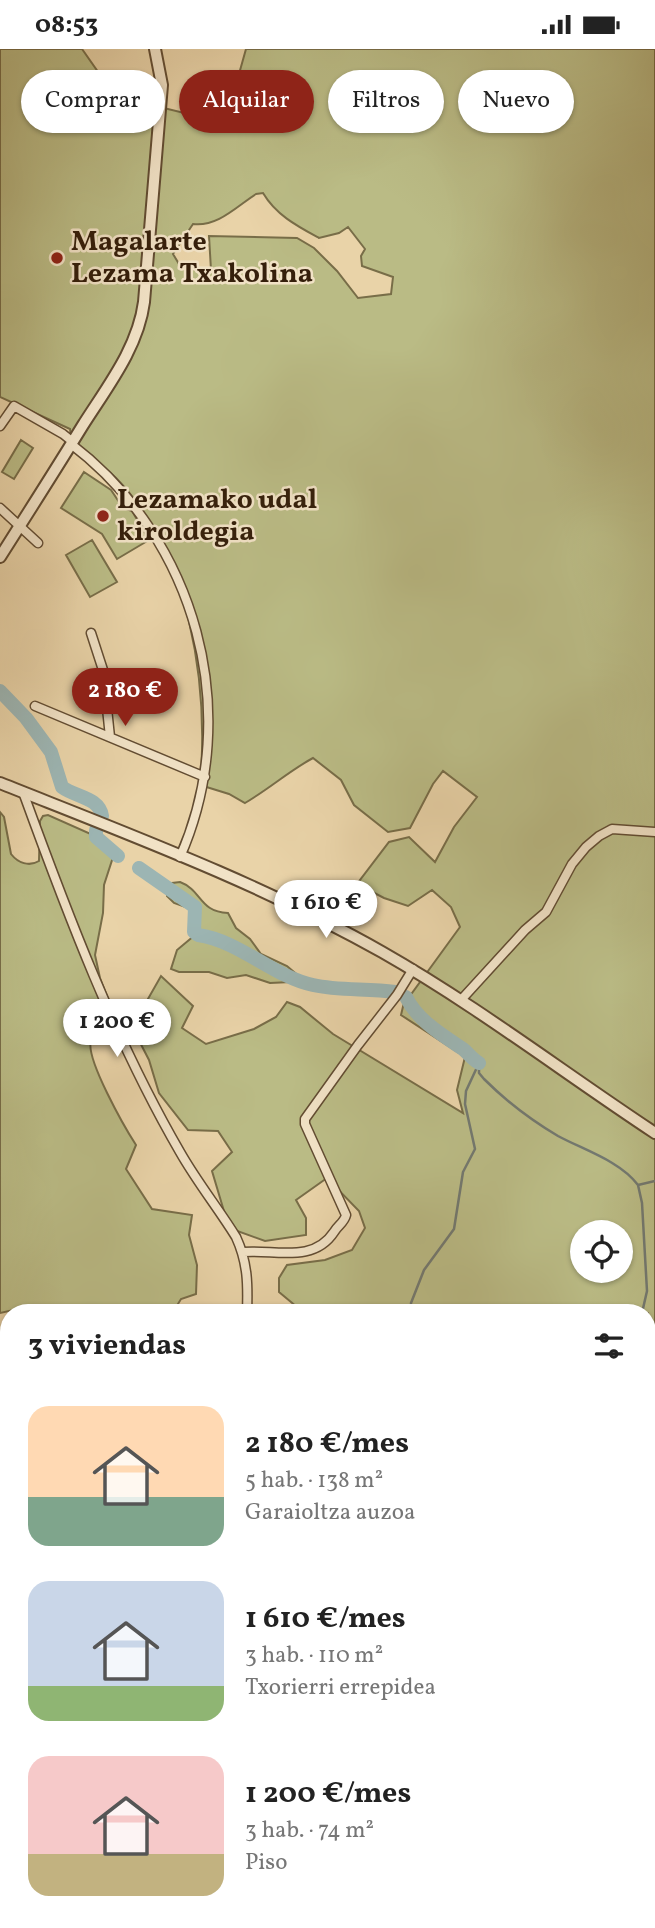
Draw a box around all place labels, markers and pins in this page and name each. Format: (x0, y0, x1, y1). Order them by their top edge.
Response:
place label: Magalarte Lezama Txakolina (71, 223, 313, 294)
marker: Magalarte Lezama Txakolina (49, 250, 65, 266)
place label: Lezamako udal kiroldegia (117, 481, 317, 552)
marker: Lezamako udal kiroldegia (95, 508, 111, 524)
pin: 2 180 € (60, 669, 190, 728)
pin: 1 610 € (261, 881, 391, 940)
pin: 1 200 € (52, 999, 182, 1059)

